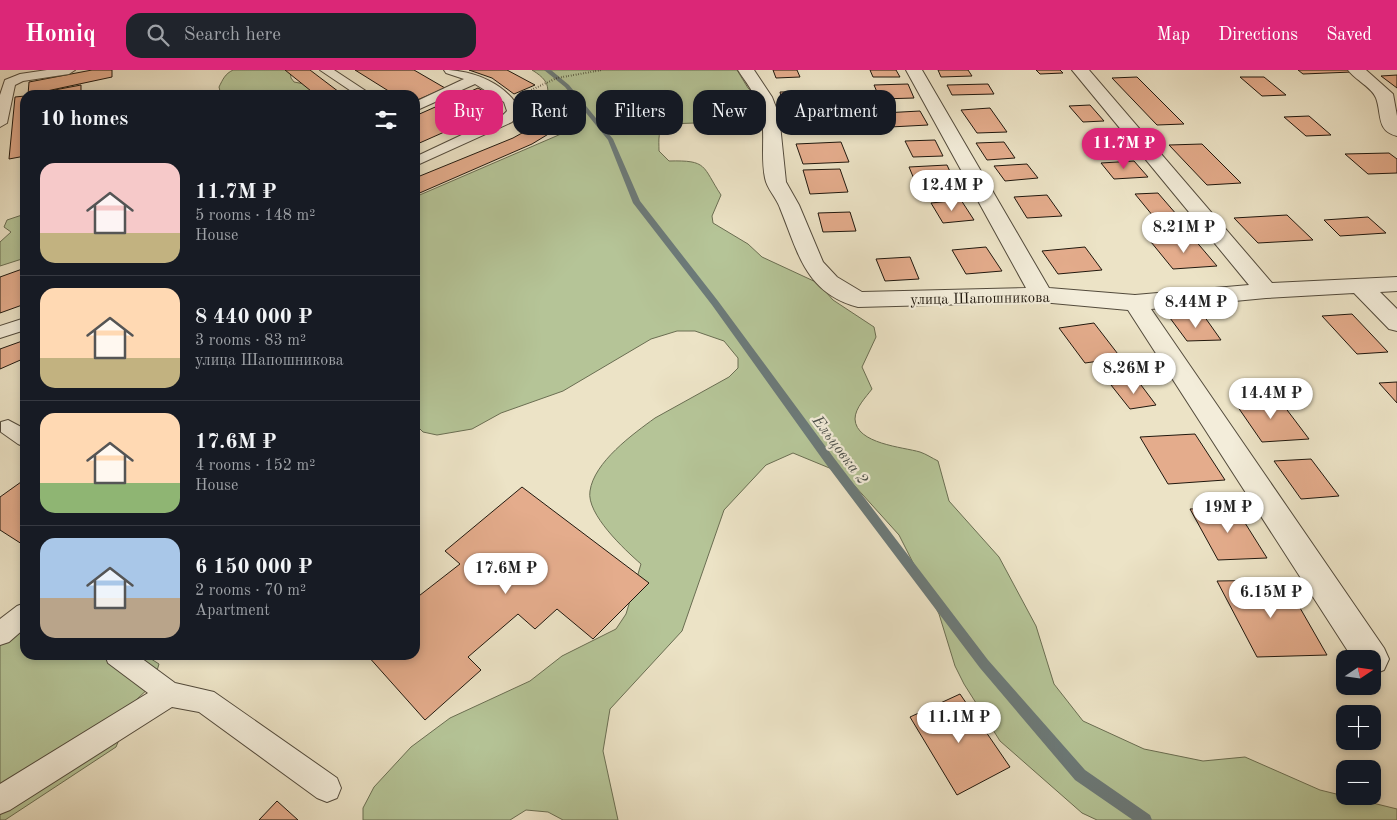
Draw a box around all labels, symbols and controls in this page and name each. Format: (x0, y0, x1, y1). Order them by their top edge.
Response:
search box (126, 13, 476, 58)
icon: search (144, 21, 172, 49)
text: Homiq (25, 23, 96, 47)
text: Search here (184, 26, 281, 45)
text: Map (1157, 26, 1190, 44)
text: Directions (1218, 26, 1298, 44)
text: Saved (1326, 26, 1372, 44)
chip: Buy (435, 90, 503, 135)
chip: Rent (513, 90, 586, 135)
chip: Filters (596, 90, 683, 135)
chip: New (693, 90, 766, 135)
chip: Apartment (776, 90, 896, 135)
icon: filters (372, 106, 400, 134)
text: 10 homes (40, 109, 128, 130)
pin: 11.7M ₽ (1078, 128, 1170, 170)
text: 11.7M ₽ (1093, 136, 1155, 152)
pin: 12.4M ₽ (906, 170, 998, 212)
text: 12.4M ₽ (921, 178, 983, 194)
text: 11.7M ₽ (195, 182, 277, 203)
icon: home (80, 183, 140, 243)
text: 5 rooms · 148 m² (195, 208, 315, 224)
pin: 8.21M ₽ (1138, 212, 1230, 254)
text: 8.21M ₽ (1153, 220, 1215, 236)
text: House (195, 228, 238, 244)
pin: 8.44M ₽ (1150, 286, 1242, 329)
street label: улица Шапошникова (910, 291, 1050, 308)
text: 8.44M ₽ (1165, 295, 1227, 311)
text: 8 440 000 ₽ (195, 307, 313, 328)
icon: home (80, 308, 140, 368)
text: 3 rooms · 83 m² (195, 333, 306, 349)
pin: 8.26M ₽ (1088, 352, 1180, 395)
text: улица Шапошникова (195, 353, 344, 369)
text: 8.26M ₽ (1103, 361, 1165, 377)
pin: 14.4M ₽ (1225, 378, 1317, 420)
text: 14.4M ₽ (1240, 386, 1302, 402)
water label: Ельцовка 2 (808, 412, 871, 488)
text: 17.6M ₽ (195, 432, 277, 453)
icon: home (80, 433, 140, 493)
text: 4 rooms · 152 m² (195, 458, 315, 474)
text: House (195, 478, 238, 494)
pin: 19M ₽ (1193, 492, 1263, 534)
text: 19M ₽ (1204, 500, 1252, 516)
pin: 17.6M ₽ (460, 552, 552, 595)
text: 6 150 000 ₽ (195, 557, 313, 578)
icon: home (80, 558, 140, 618)
text: 17.6M ₽ (475, 561, 537, 577)
pin: 6.15M ₽ (1225, 576, 1317, 619)
text: 2 rooms · 70 m² (195, 583, 306, 599)
text: 6.15M ₽ (1240, 585, 1302, 601)
text: Apartment (195, 603, 270, 619)
north arrow (1336, 650, 1381, 695)
map controls (1336, 650, 1381, 805)
pin: 11.1M ₽ (913, 702, 1005, 744)
button: + (1336, 705, 1381, 750)
text: 11.1M ₽ (928, 710, 990, 726)
button: − (1336, 760, 1381, 805)

